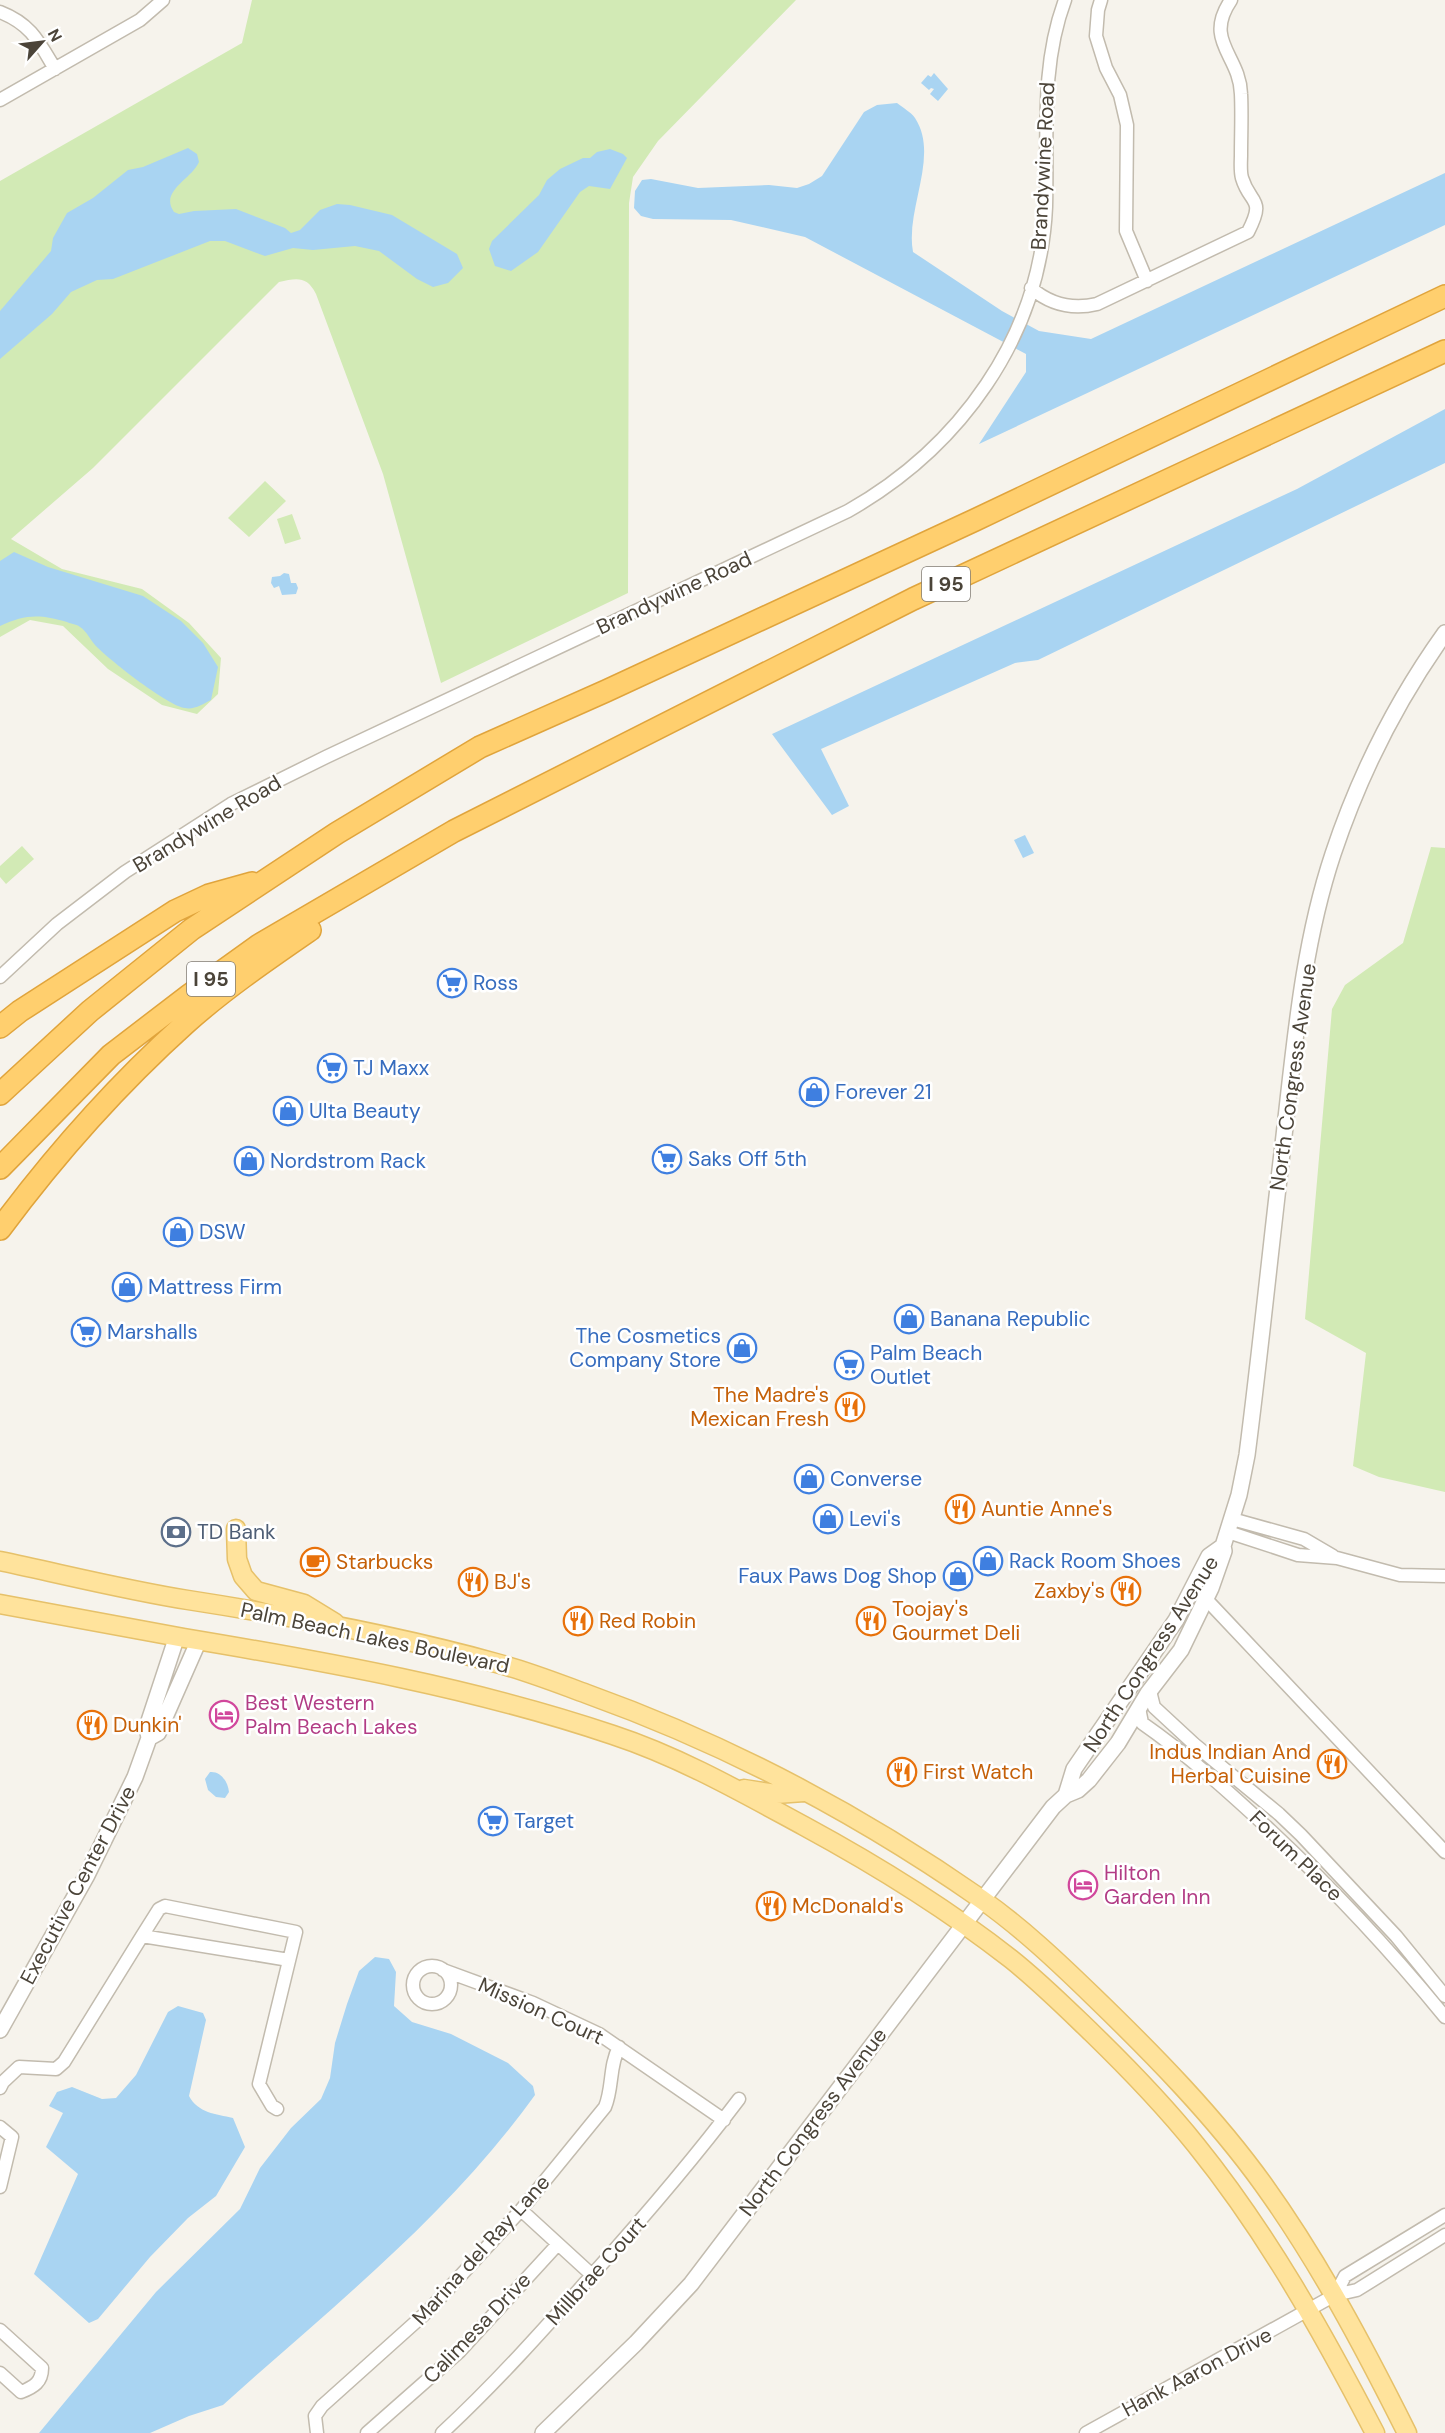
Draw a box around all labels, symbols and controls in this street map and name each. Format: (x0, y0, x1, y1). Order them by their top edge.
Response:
north arrow (12, 12, 72, 72)
text: N (43, 25, 67, 45)
street label: Brandywine Road (1025, 81, 1061, 251)
street label: Brandywine Road (592, 545, 756, 641)
road number: I 95 (922, 567, 970, 601)
street label: Brandywine Road (128, 769, 286, 879)
street label: North Congress Avenue (1263, 961, 1323, 1192)
road number: I 95 (187, 962, 235, 996)
supermarket icon: Ross (436, 967, 468, 999)
place label: Ross (473, 969, 518, 997)
supermarket icon: TJ Maxx (316, 1052, 348, 1084)
place label: TJ Maxx (353, 1054, 429, 1082)
shop icon: Forever 21 (798, 1076, 830, 1108)
place label: Forever 21 (835, 1078, 932, 1106)
shop icon: Ulta Beauty (272, 1095, 304, 1127)
place label: Ulta Beauty (309, 1097, 421, 1125)
supermarket icon: Saks Off 5th (651, 1143, 683, 1175)
shop icon: Nordstrom Rack (233, 1145, 265, 1177)
place label: Saks Off 5th (688, 1145, 807, 1173)
place label: Nordstrom Rack (270, 1147, 427, 1175)
shop icon: DSW (162, 1216, 194, 1248)
place label: DSW (199, 1218, 246, 1246)
shop icon: Mattress Firm (111, 1271, 143, 1303)
place label: Mattress Firm (148, 1273, 282, 1301)
shop icon: Banana Republic (893, 1303, 925, 1335)
place label: Banana Republic (930, 1305, 1090, 1333)
supermarket icon: Marshalls (70, 1316, 102, 1348)
place label: Marshalls (107, 1318, 198, 1346)
place label: The Cosmetics Company Store (569, 1322, 721, 1374)
shop icon: The Cosmetics Company Store (726, 1332, 758, 1364)
place label: Palm Beach Outlet (870, 1339, 982, 1391)
supermarket icon: Palm Beach Outlet (833, 1349, 865, 1381)
place label: The Madre's Mexican Fresh (690, 1381, 829, 1433)
restaurant icon: The Madre's Mexican Fresh (834, 1391, 866, 1423)
shop icon: Converse (793, 1463, 825, 1495)
place label: Converse (830, 1465, 922, 1493)
restaurant icon: Auntie Anne's (944, 1493, 976, 1525)
place label: Auntie Anne's (981, 1495, 1113, 1523)
shop icon: Levi's (812, 1503, 844, 1535)
place label: Levi's (849, 1505, 901, 1533)
bank icon: TD Bank (160, 1516, 192, 1548)
place label: TD Bank (197, 1518, 276, 1546)
shop icon: Rack Room Shoes (972, 1545, 1004, 1577)
cafe icon: Starbucks (299, 1546, 331, 1578)
place label: Rack Room Shoes (1009, 1547, 1181, 1575)
place label: Starbucks (336, 1548, 433, 1576)
street label: North Congress Avenue (1077, 1550, 1225, 1758)
shop icon: Faux Paws Dog Shop (942, 1560, 974, 1592)
place label: Faux Paws Dog Shop (738, 1562, 937, 1590)
restaurant icon: BJ's (457, 1566, 489, 1598)
place label: BJ's (494, 1568, 531, 1596)
restaurant icon: Zaxby's (1110, 1575, 1142, 1607)
place label: Zaxby's (1034, 1577, 1105, 1605)
place label: Toojay's Gourmet Deli (892, 1595, 1020, 1647)
street label: Palm Beach Lakes Boulevard (238, 1596, 512, 1680)
restaurant icon: Red Robin (562, 1605, 594, 1637)
restaurant icon: Toojay's Gourmet Deli (855, 1605, 887, 1637)
place label: Red Robin (599, 1607, 696, 1635)
place label: Best Western Palm Beach Lakes (245, 1689, 418, 1741)
hotel icon: Best Western Palm Beach Lakes (208, 1699, 240, 1731)
restaurant icon: Dunkin' (76, 1709, 108, 1741)
place label: Dunkin' (113, 1711, 182, 1739)
place label: Indus Indian And Herbal Cuisine (1149, 1738, 1311, 1790)
restaurant icon: Indus Indian And Herbal Cuisine (1316, 1748, 1348, 1780)
restaurant icon: First Watch (886, 1756, 918, 1788)
place label: First Watch (923, 1758, 1033, 1786)
street label: Executive Center Drive (14, 1781, 142, 1989)
street label: Forum Place (1243, 1804, 1349, 1908)
supermarket icon: Target (477, 1805, 509, 1837)
place label: Target (514, 1807, 574, 1835)
place label: Hilton Garden Inn (1104, 1859, 1210, 1911)
hotel icon: Hilton Garden Inn (1067, 1869, 1099, 1901)
restaurant icon: McDonald's (755, 1890, 787, 1922)
place label: McDonald's (792, 1892, 904, 1920)
street label: Mission Court (474, 1971, 608, 2051)
street label: North Congress Avenue (733, 2022, 893, 2222)
street label: Marina del Ray Lane (406, 2169, 556, 2331)
street label: Millbrae Court (540, 2211, 652, 2331)
street label: Calimesa Drive (417, 2266, 537, 2390)
street label: Hank Aaron Drive (1117, 2321, 1277, 2423)

